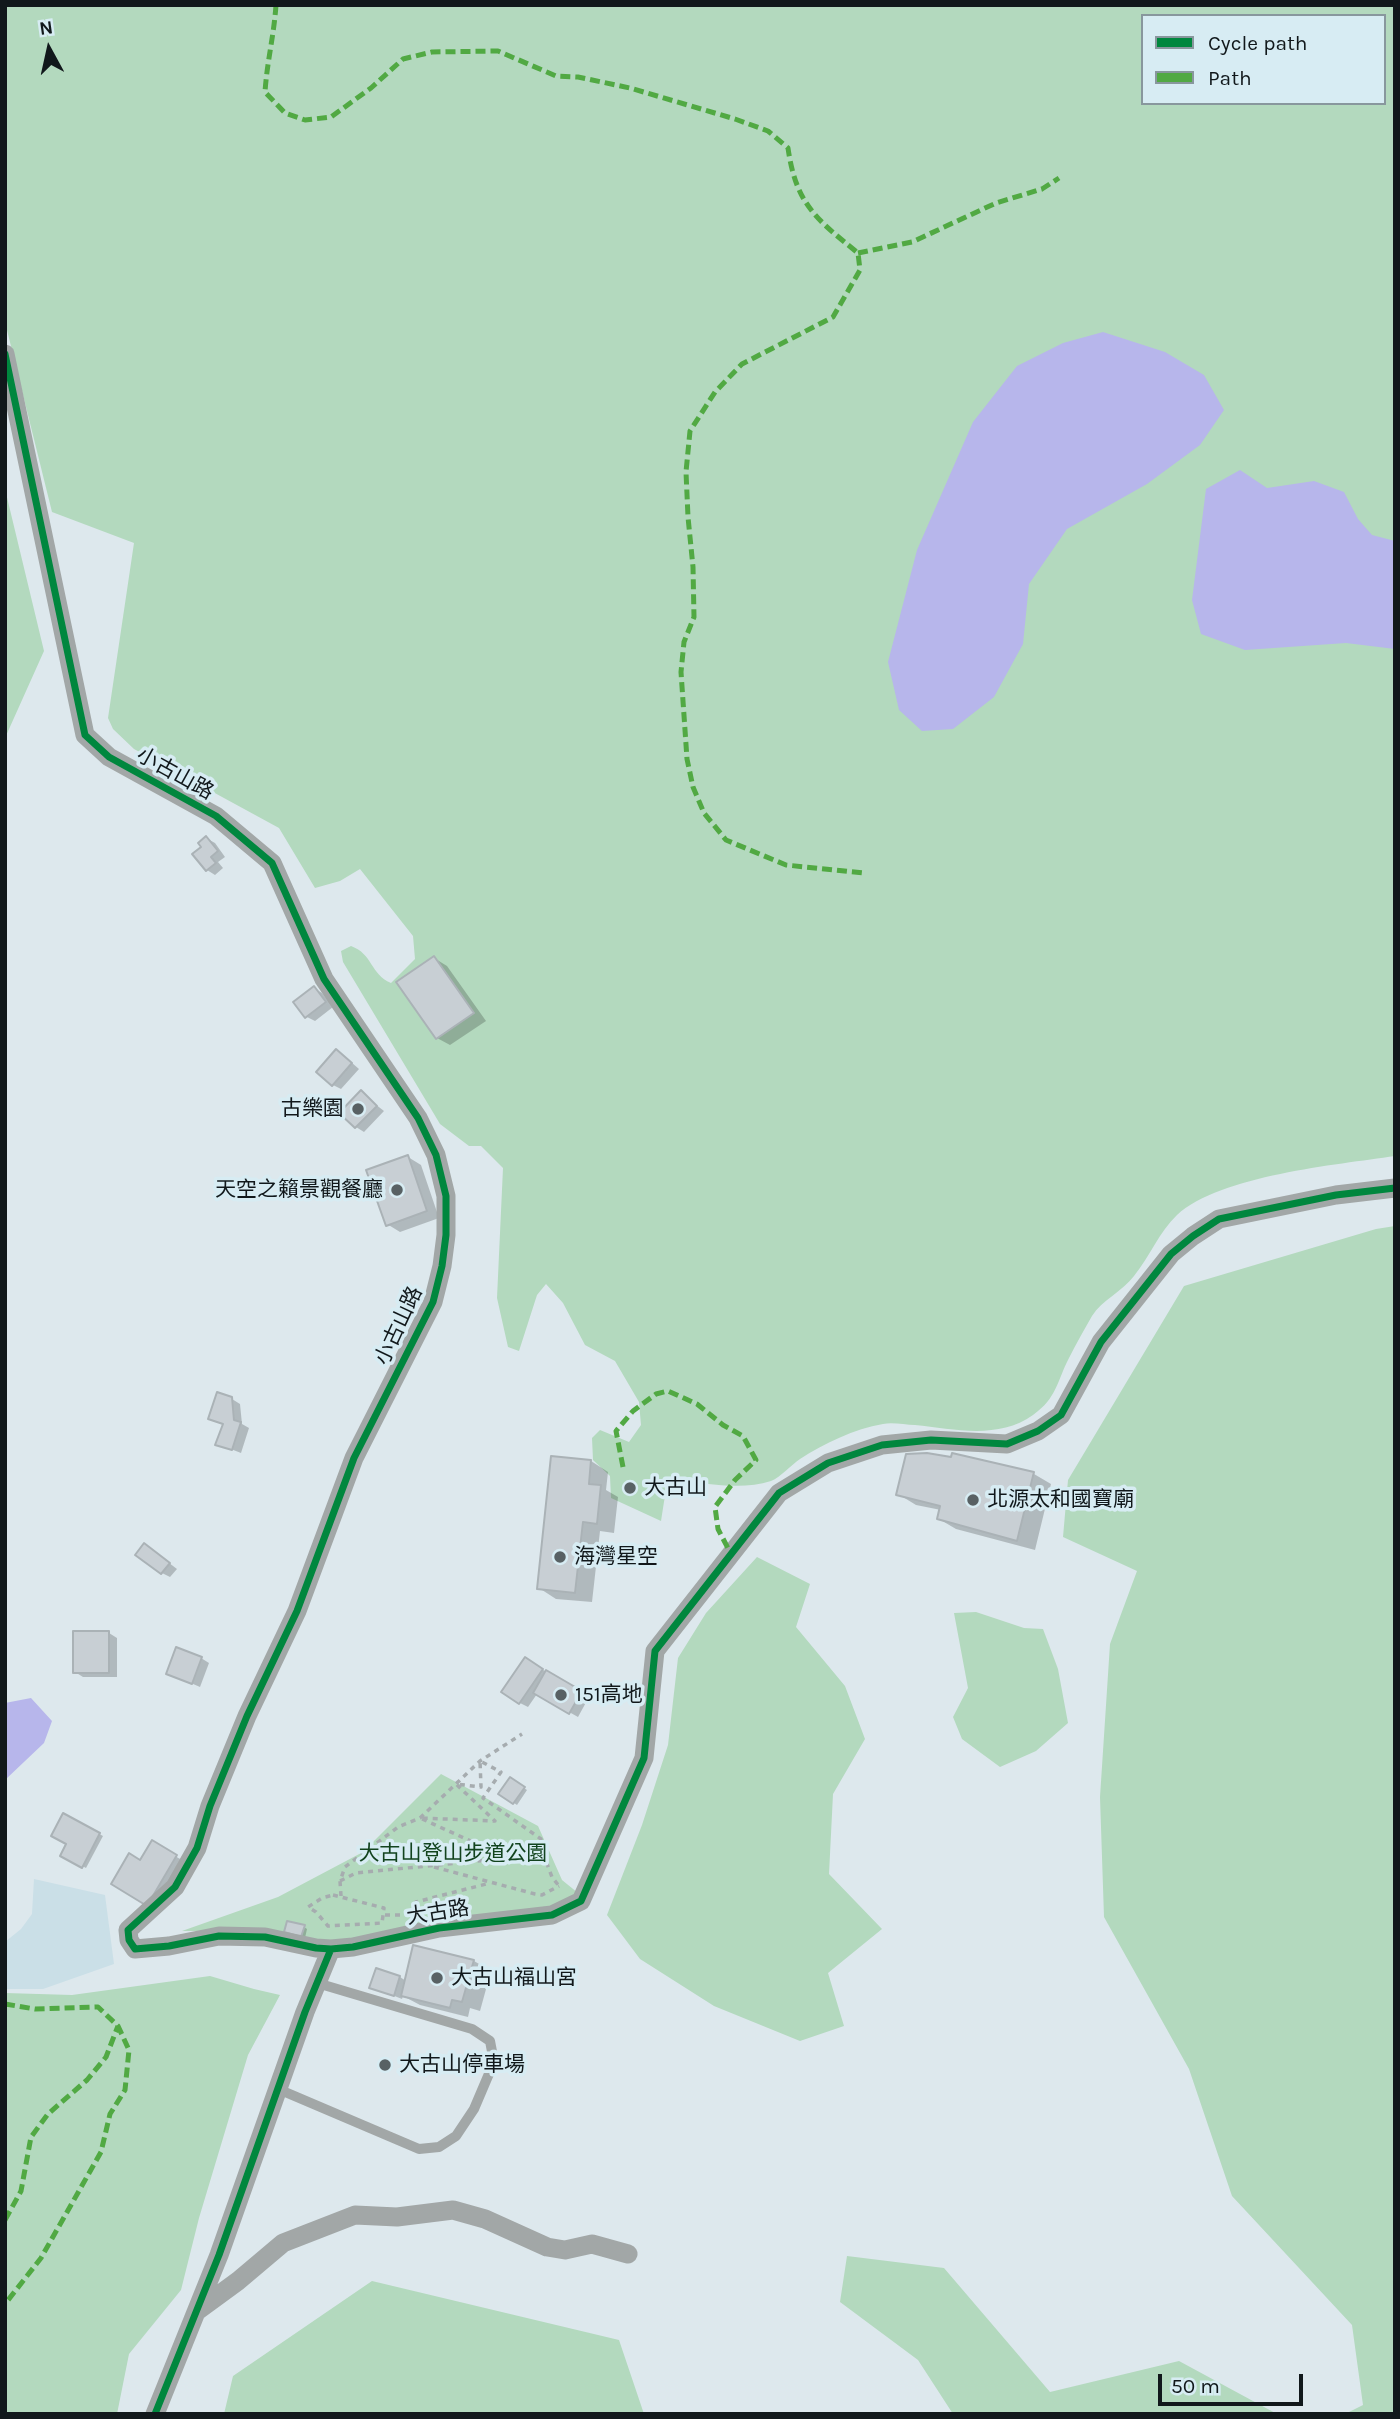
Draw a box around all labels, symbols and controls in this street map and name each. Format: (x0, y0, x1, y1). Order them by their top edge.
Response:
north arrow (14, 14, 84, 84)
legend (1141, 14, 1386, 105)
text: N (38, 16, 54, 40)
text: Cycle path (1208, 31, 1308, 55)
text: Path (1208, 66, 1252, 90)
street label: 小古山路 (132, 743, 218, 805)
place label: 古樂園 (281, 1096, 344, 1122)
marker: 古樂園 (350, 1101, 366, 1117)
place label: 天空之籟景觀餐廳 (215, 1177, 383, 1203)
marker: 天空之籟景觀餐廳 (389, 1182, 405, 1198)
street label: 小古山路 (370, 1283, 428, 1369)
place label: 大古山 (644, 1475, 707, 1501)
marker: 大古山 (622, 1480, 638, 1496)
place label: 北源太和國寶廟 (987, 1487, 1134, 1513)
marker: 北源太和國寶廟 (965, 1492, 981, 1508)
place label: 海灣星空 (574, 1544, 658, 1570)
marker: 海灣星空 (552, 1549, 568, 1565)
place label: 151高地 (575, 1682, 643, 1708)
marker: 151高地 (553, 1687, 569, 1703)
park label: 大古山登山步道公園 (359, 1841, 547, 1867)
street label: 大古路 (405, 1896, 471, 1930)
place label: 大古山福山宮 (451, 1965, 577, 1991)
marker: 大古山福山宮 (429, 1970, 445, 1986)
place label: 大古山停車場 (399, 2052, 525, 2078)
marker: 大古山停車場 (377, 2057, 393, 2073)
scale bar (1162, 2360, 1307, 2404)
text: 50 m (1171, 2374, 1220, 2398)

